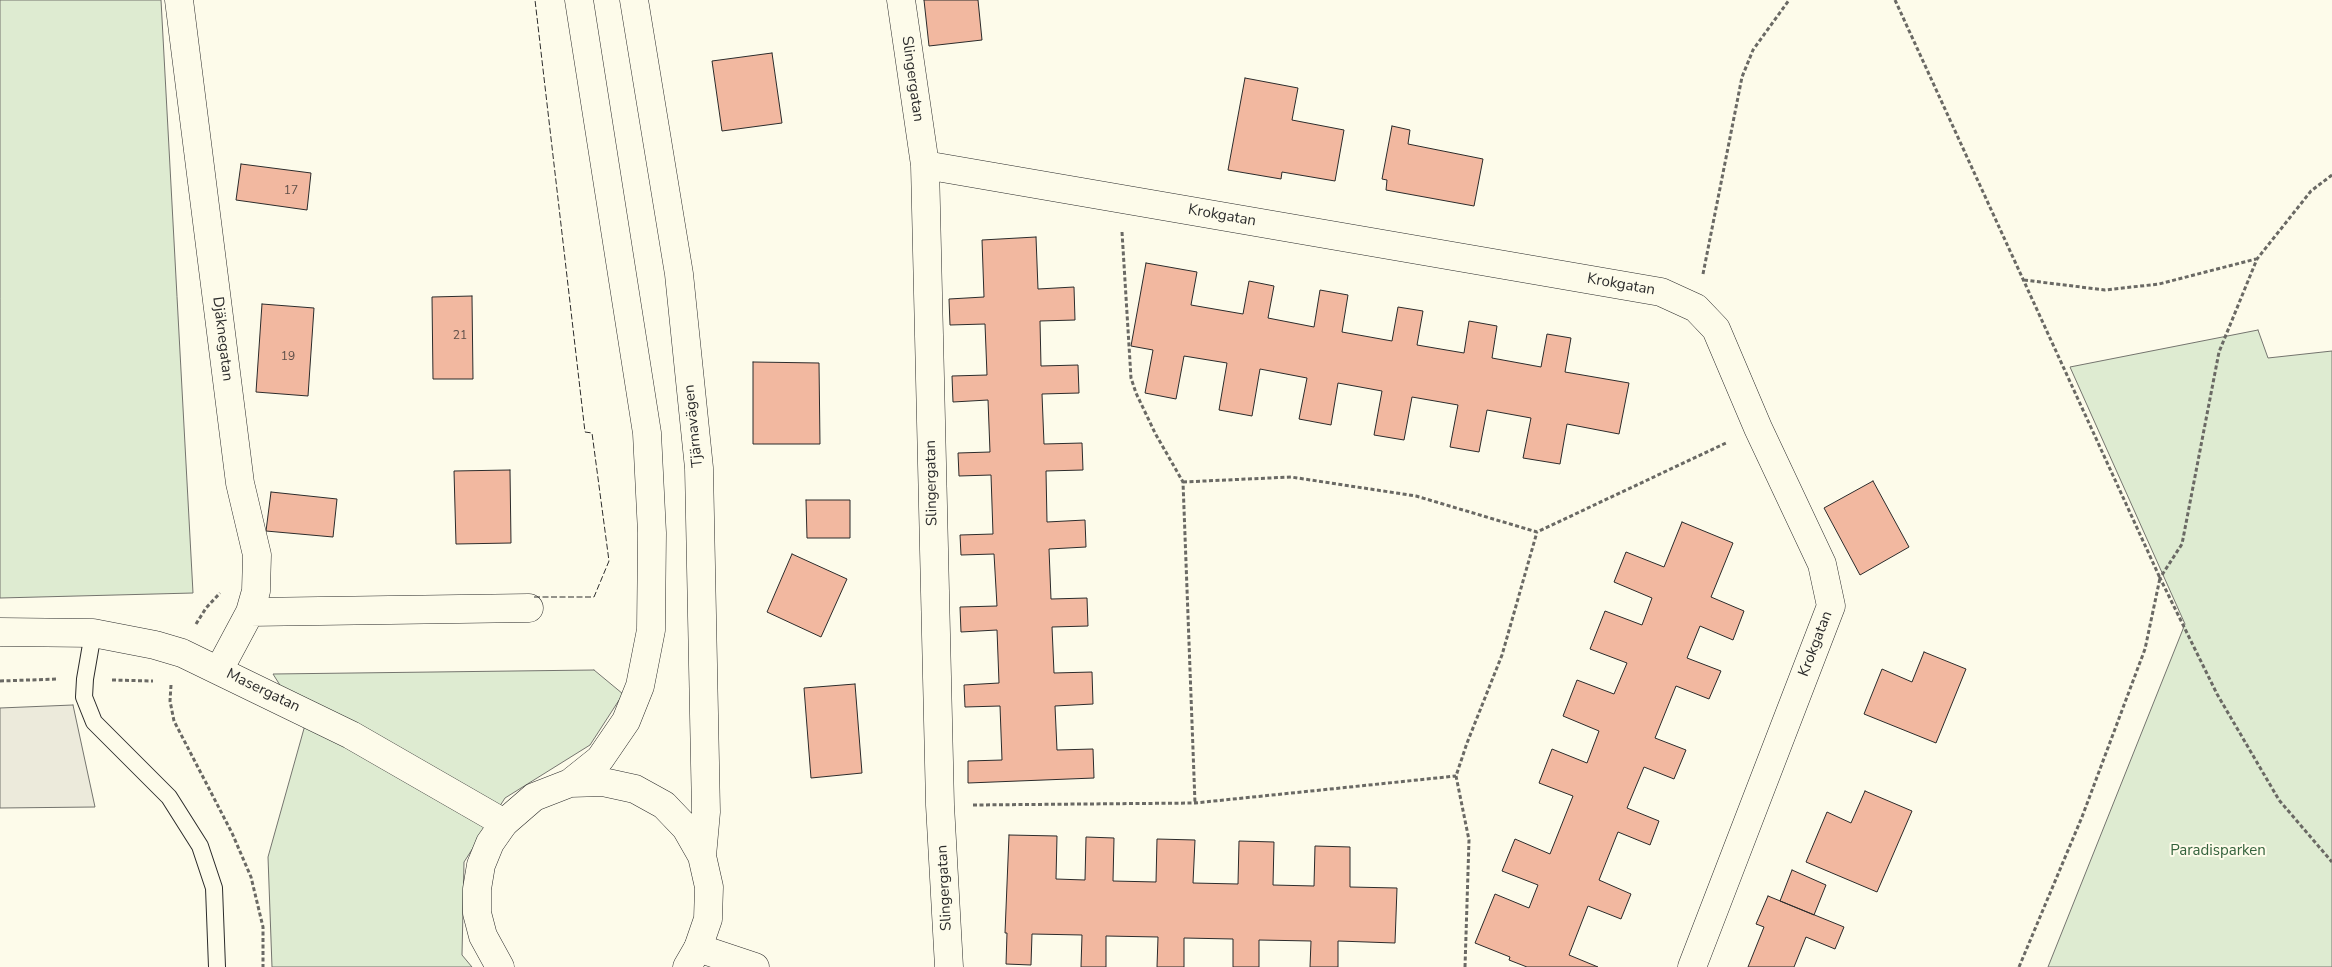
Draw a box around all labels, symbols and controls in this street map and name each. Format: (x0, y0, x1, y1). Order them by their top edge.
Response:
street label: Slingergatan (897, 35, 927, 123)
house number: 17 (284, 184, 298, 198)
street label: Krokgatan (1187, 201, 1257, 231)
street label: Krokgatan (1586, 270, 1656, 300)
street label: Djäknegatan (208, 296, 236, 382)
house number: 21 (453, 329, 467, 343)
house number: 19 (281, 350, 295, 364)
street label: Tjärnavägen (681, 384, 707, 468)
street label: Slingergatan (922, 440, 942, 526)
street label: Krokgatan (1795, 609, 1837, 679)
street label: Masergatan (223, 665, 303, 717)
park label: Paradisparken (2170, 842, 2266, 860)
street label: Slingergatan (934, 845, 956, 931)

